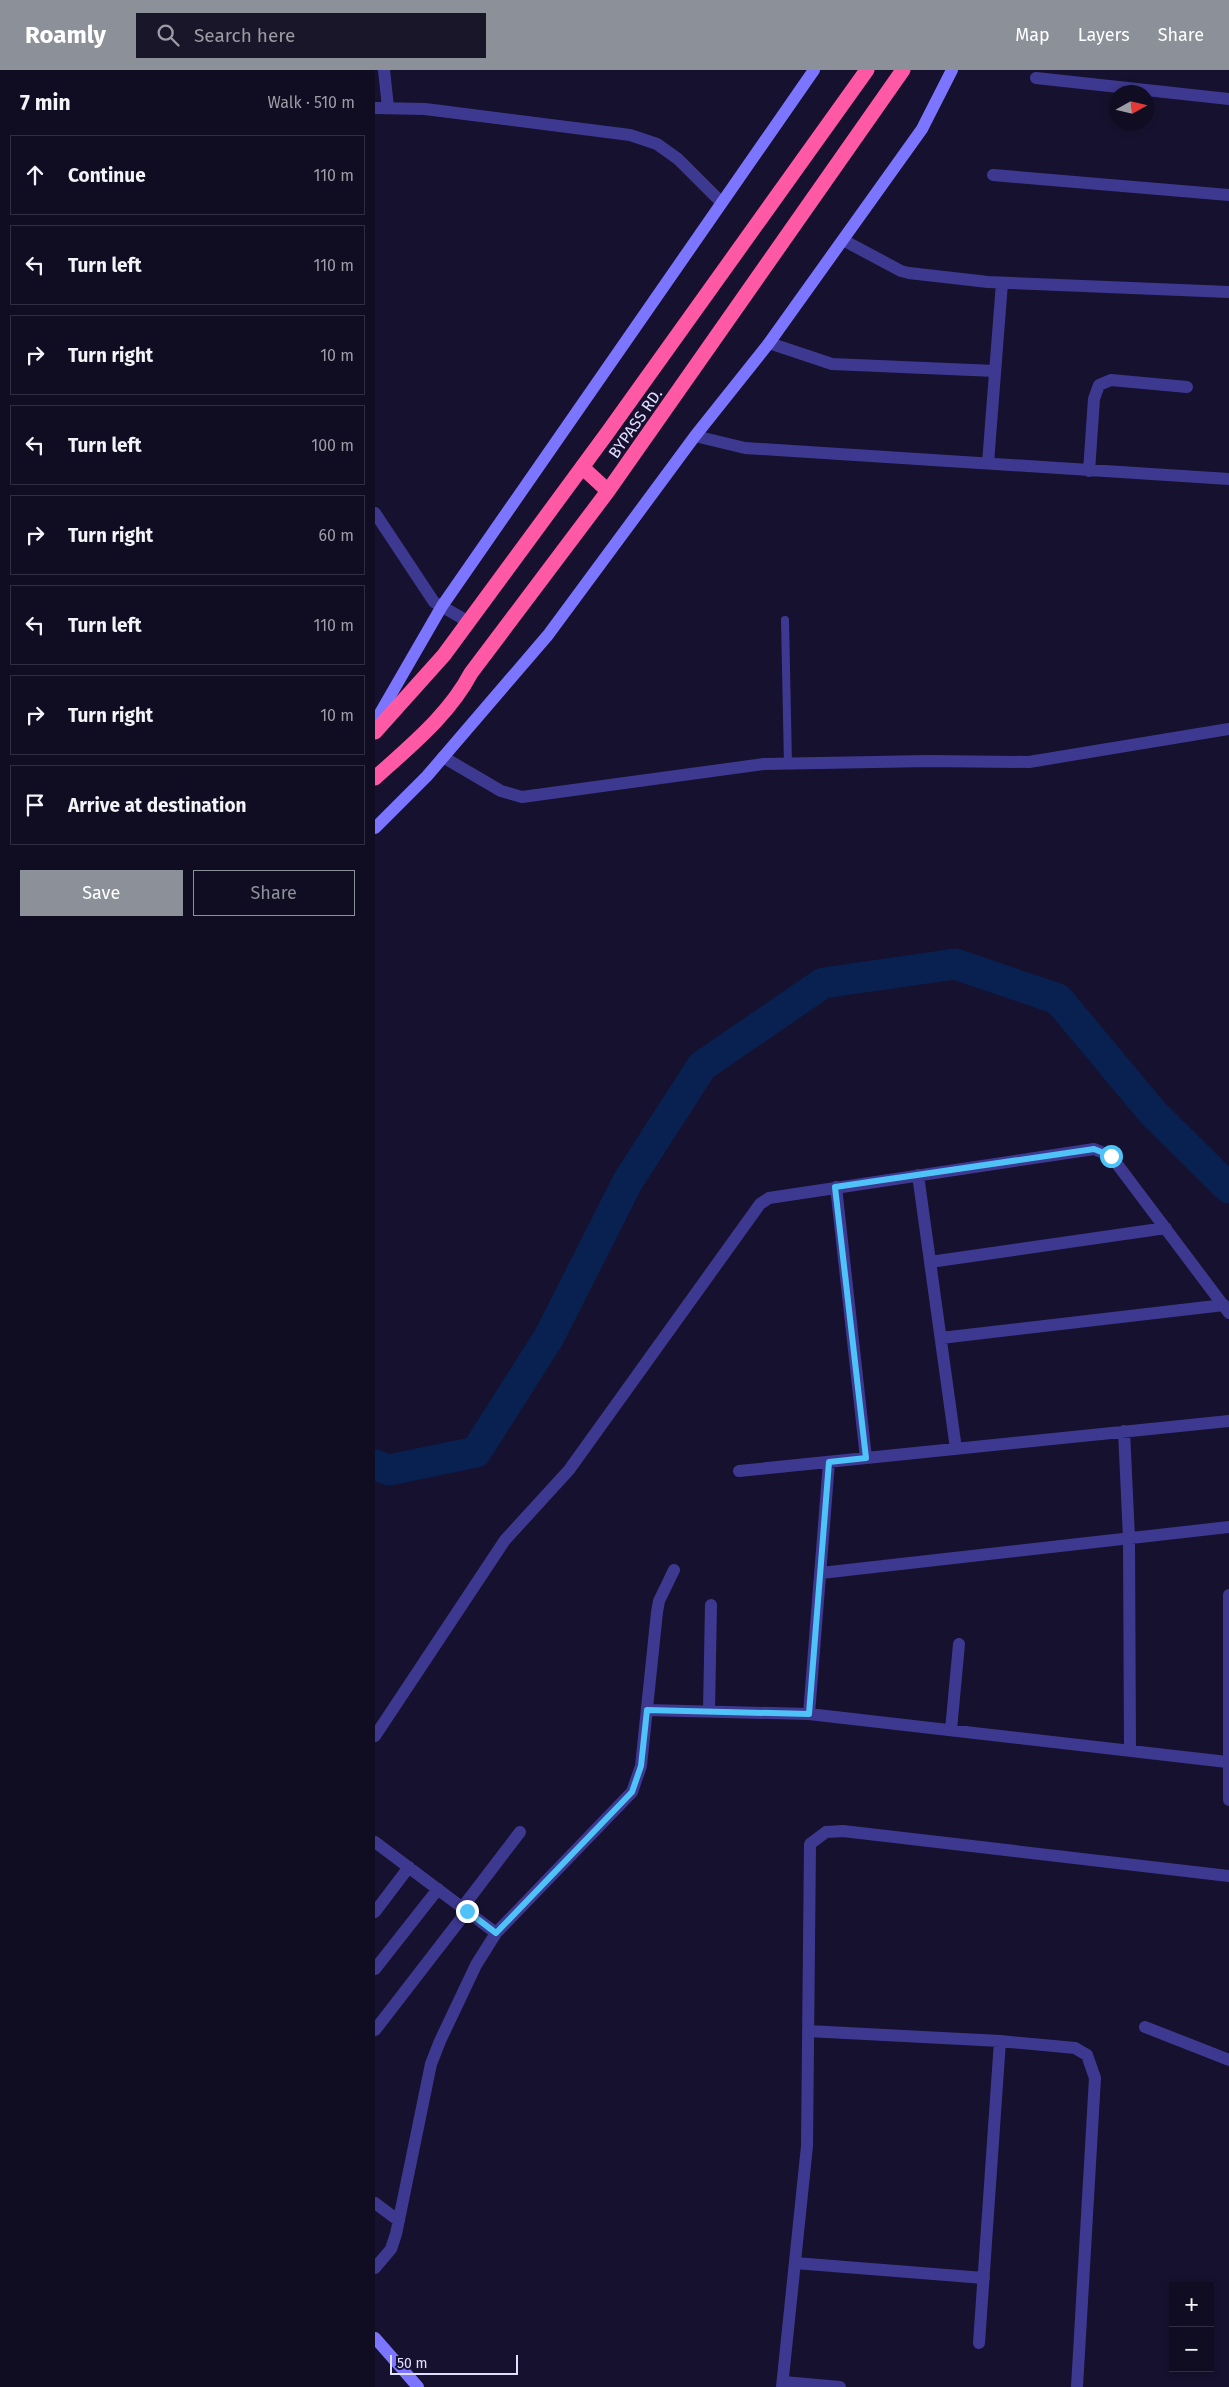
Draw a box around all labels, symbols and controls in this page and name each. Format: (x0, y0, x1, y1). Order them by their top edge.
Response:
search box (136, 13, 486, 58)
text: Roamly (25, 21, 106, 49)
icon: search (154, 21, 182, 49)
text: Search here (194, 24, 295, 47)
text: Map (1015, 24, 1050, 46)
text: Layers (1078, 24, 1130, 46)
text: Share (1158, 24, 1204, 46)
north arrow (1109, 85, 1154, 130)
text: 7 min (20, 90, 71, 116)
text: Walk · 510 m (268, 93, 355, 112)
icon: ahead (21, 161, 49, 189)
text: Continue (68, 164, 146, 187)
text: 110 m (313, 166, 354, 185)
icon: left (21, 251, 49, 279)
text: Turn left (68, 254, 142, 277)
text: 110 m (313, 256, 354, 275)
icon: right (21, 341, 49, 369)
text: Turn right (68, 344, 153, 367)
text: 10 m (320, 346, 354, 365)
street label: BYPASS RD. (605, 385, 666, 462)
icon: left (21, 431, 49, 459)
text: Turn left (68, 434, 142, 457)
text: 100 m (311, 436, 354, 455)
icon: right (21, 521, 49, 549)
text: Turn right (68, 524, 153, 547)
text: 60 m (319, 526, 354, 545)
icon: left (21, 611, 49, 639)
text: Turn left (68, 614, 142, 637)
text: 110 m (313, 616, 354, 635)
icon: right (21, 701, 49, 729)
text: Turn right (68, 704, 153, 727)
text: 10 m (320, 706, 354, 725)
icon: arrive (21, 791, 49, 819)
text: Arrive at destination (68, 794, 247, 817)
button: Save (20, 870, 183, 916)
button: Share (193, 870, 355, 916)
route start (1100, 1145, 1123, 1168)
route end (456, 1900, 479, 1923)
map controls (1169, 2282, 1214, 2372)
button: + (1169, 2282, 1214, 2327)
button: − (1169, 2327, 1214, 2372)
scale bar (390, 2352, 517, 2375)
text: 50 m (397, 2355, 428, 2372)

